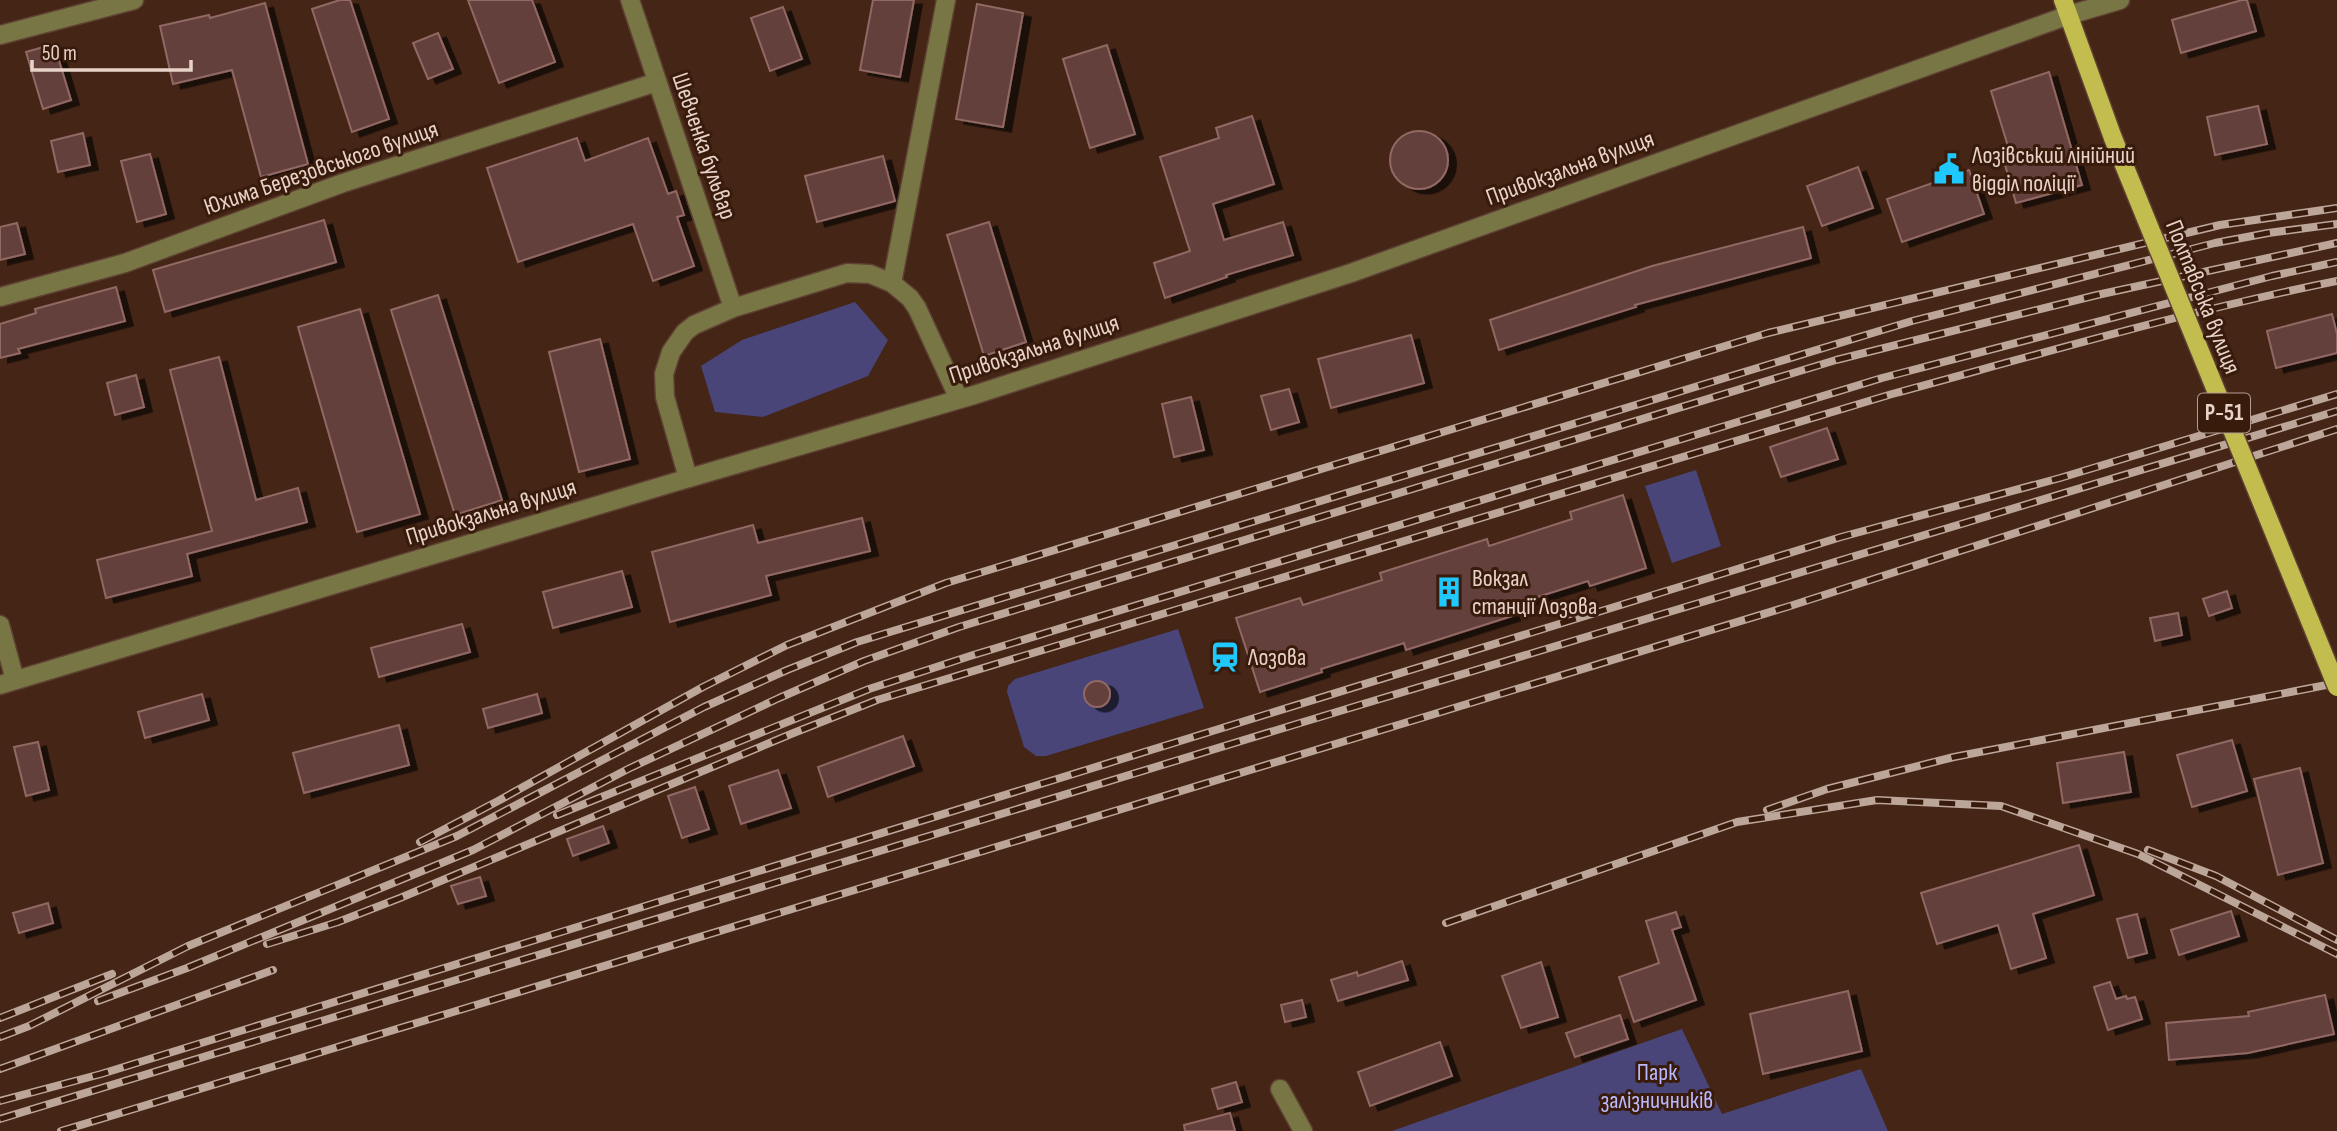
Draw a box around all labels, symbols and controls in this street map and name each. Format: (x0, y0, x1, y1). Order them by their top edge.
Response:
scale bar (32, 28, 191, 72)
text: 50 m (42, 41, 77, 66)
street label: Шевченка бульвар (665, 69, 743, 223)
street label: Юхима Березовського вулиця (200, 114, 442, 222)
street label: Привокзальна вулиця (1482, 124, 1658, 212)
place label: Лозівський лінійний відділ поліції (1971, 141, 2135, 198)
public building icon: Лозівський лінійний відділ поліції (1932, 152, 1966, 186)
street label: Полтавська вулиця (2159, 216, 2247, 378)
street label: Привокзальна вулиця (945, 308, 1123, 390)
road number: Р-51 (2198, 394, 2250, 432)
street label: Привокзальна вулиця (402, 472, 580, 552)
place label: Вокзал станції Лозова (1472, 564, 1597, 621)
building icon: Вокзал станції Лозова (1432, 575, 1466, 609)
station icon: Лозова (1208, 640, 1242, 674)
place label: Лозова (1247, 643, 1306, 672)
park label: Парк залізничників (1601, 1058, 1713, 1115)

